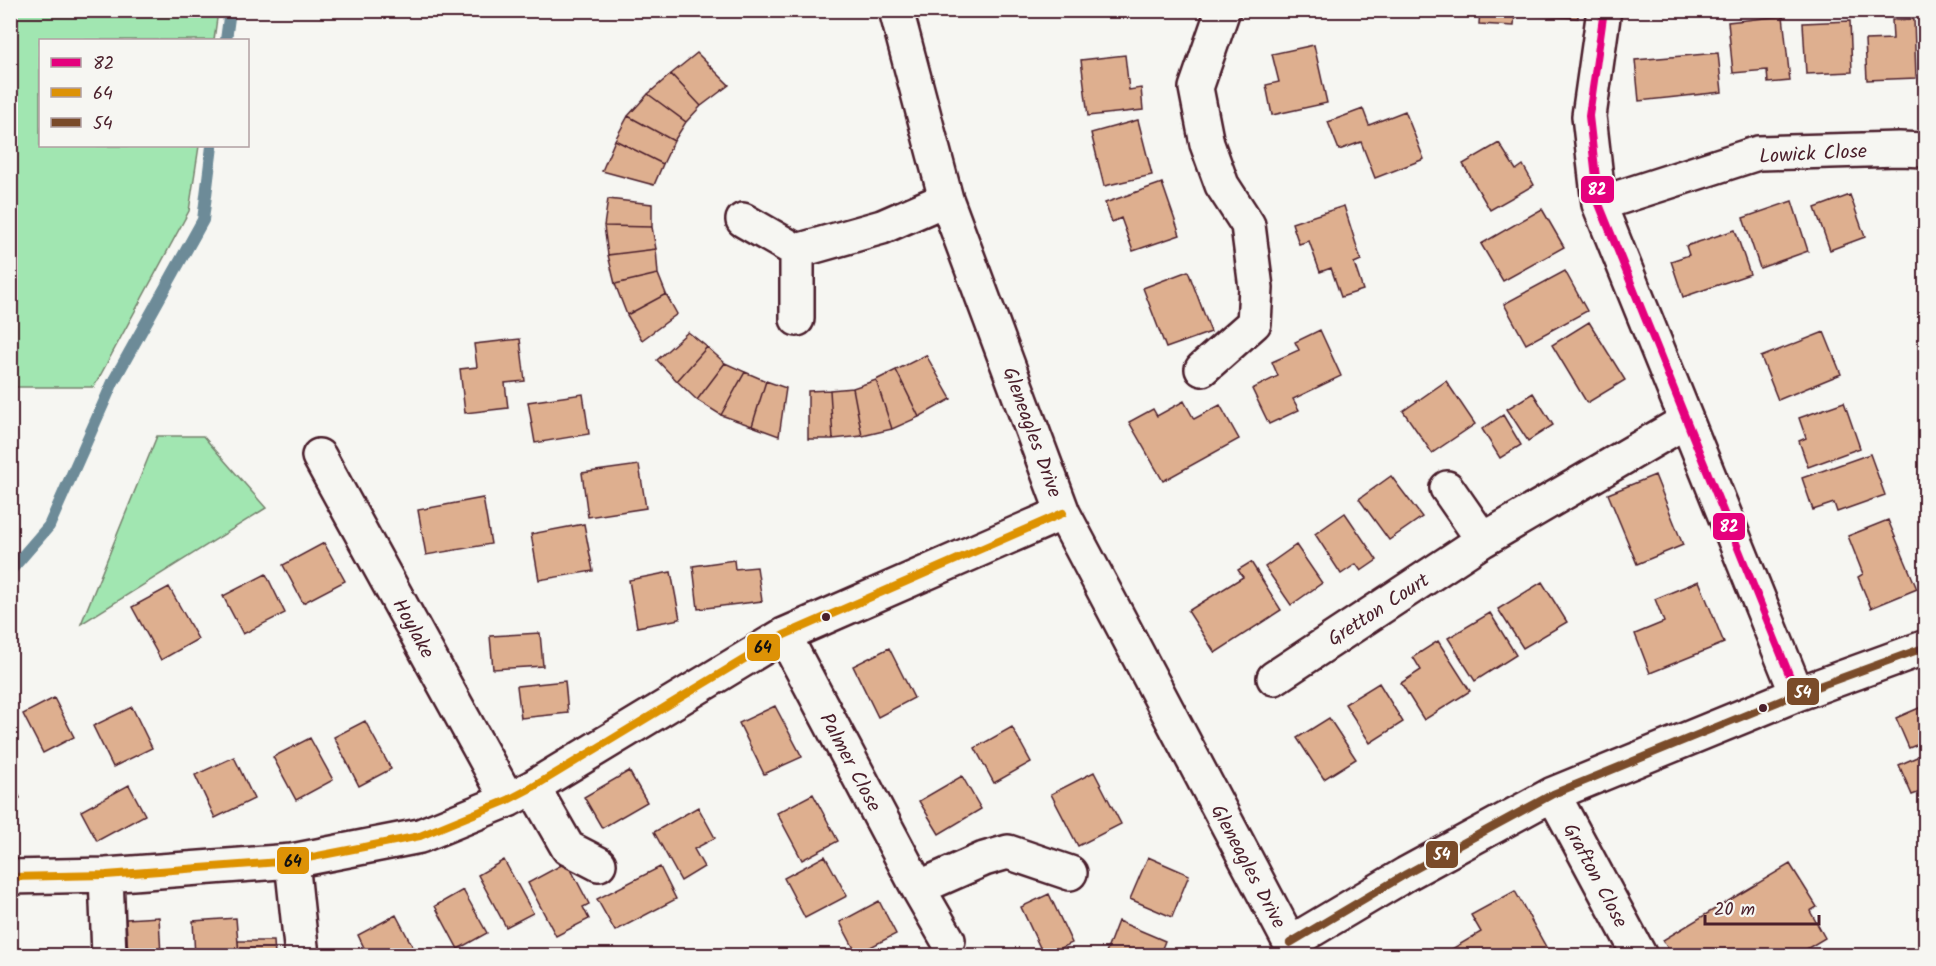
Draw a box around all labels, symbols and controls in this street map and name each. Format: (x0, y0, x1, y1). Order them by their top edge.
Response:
legend (39, 39, 249, 147)
text: 82 (93, 50, 114, 79)
text: 64 (93, 80, 113, 109)
text: 54 (93, 110, 113, 139)
street label: Lowick Close (1758, 136, 1868, 174)
line badge: 82 (1580, 175, 1615, 204)
text: 82 (1588, 178, 1606, 203)
street label: Gleneagles Drive (993, 363, 1070, 502)
line badge: 82 (1712, 512, 1746, 541)
text: 82 (1720, 515, 1738, 540)
street label: Gretton Court (1322, 566, 1437, 656)
street label: Hoylake (383, 593, 442, 665)
unlabelled marker (820, 611, 832, 623)
line badge: 64 (746, 633, 781, 662)
text: 64 (754, 636, 772, 661)
line badge: 54 (1786, 677, 1820, 706)
text: 54 (1794, 681, 1812, 706)
unlabelled marker (1757, 702, 1769, 714)
street label: Palmer Close (810, 708, 889, 818)
street label: Gleneagles Drive (1201, 799, 1293, 935)
street label: Grafton Close (1553, 818, 1635, 934)
line badge: 54 (1425, 840, 1459, 869)
text: 54 (1433, 843, 1451, 868)
line badge: 64 (276, 846, 310, 875)
text: 64 (284, 850, 302, 875)
scale bar (1705, 888, 1819, 926)
text: 20 m (1714, 896, 1755, 925)

